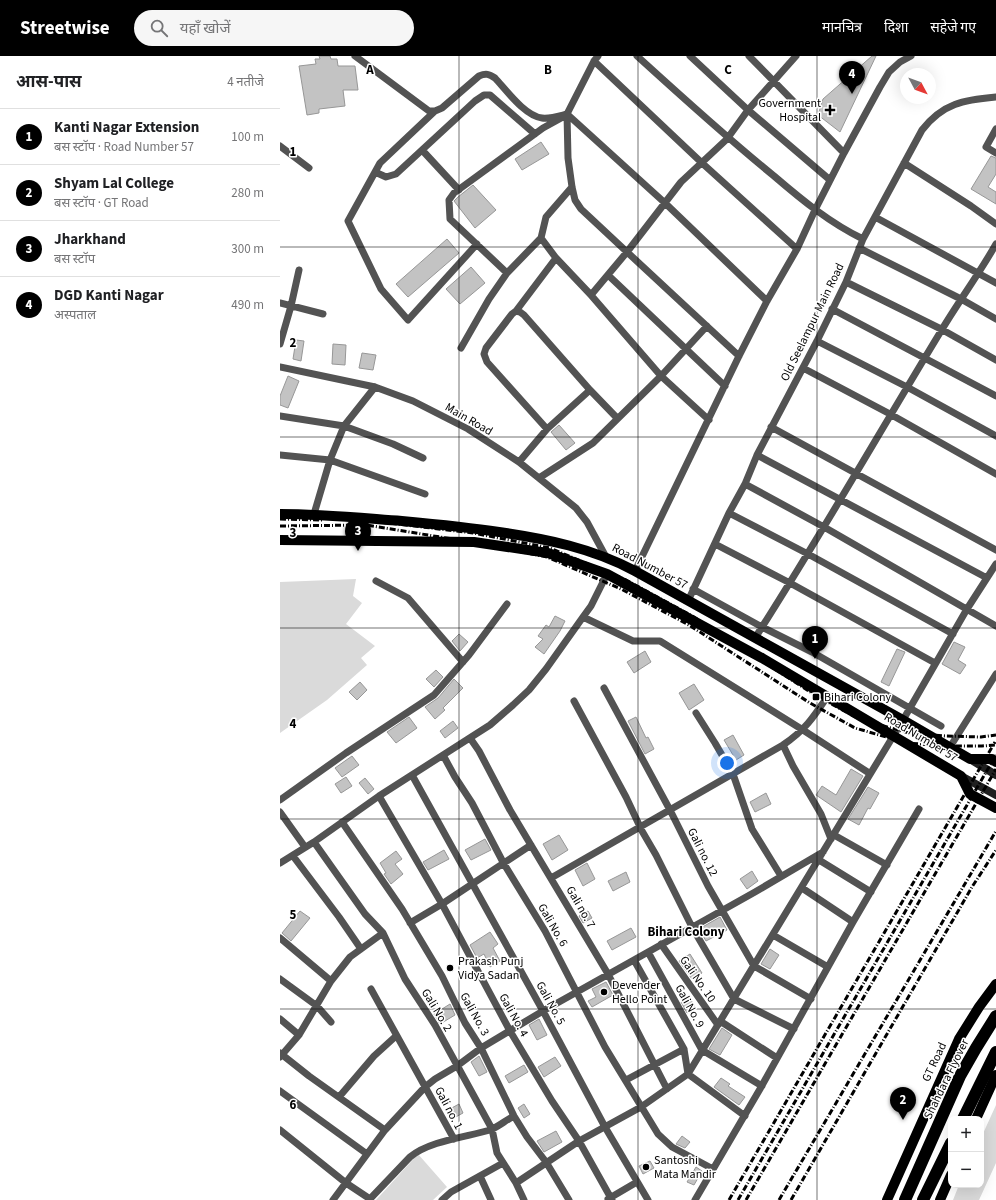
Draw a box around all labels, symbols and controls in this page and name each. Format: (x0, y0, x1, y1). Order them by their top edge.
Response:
search box (134, 10, 414, 46)
text: Streetwise (20, 15, 110, 42)
icon: search (148, 17, 170, 39)
text: यहाँ खोजें (180, 18, 231, 39)
text: मानचित्र (822, 18, 862, 38)
text: दिशा (884, 18, 908, 38)
text: सहेजे गए (930, 18, 976, 38)
text: A (365, 61, 374, 79)
text: B (544, 61, 552, 79)
text: C (724, 61, 732, 79)
pin: 4 (839, 61, 865, 94)
north arrow (900, 68, 936, 104)
text: आस-पास (16, 70, 82, 94)
text: 4 नतीजे (227, 73, 264, 91)
place label: Government Hospital (758, 95, 821, 126)
marker: Government Hospital (824, 104, 836, 116)
text: Kanti Nagar Extension (54, 117, 199, 138)
text: 1 (26, 128, 32, 146)
text: 100 m (231, 128, 264, 146)
text: बस स्टॉप · Road Number 57 (54, 138, 194, 156)
text: 1 (290, 143, 297, 161)
text: Shyam Lal College (54, 173, 174, 194)
text: 2 (26, 184, 32, 202)
text: 280 m (231, 184, 264, 202)
text: बस स्टॉप · GT Road (54, 194, 149, 212)
text: Jharkhand (54, 229, 126, 250)
text: 3 (26, 240, 32, 258)
text: 300 m (231, 240, 264, 258)
text: बस स्टॉप (54, 250, 95, 268)
street label: Old Seelampur Main Road (776, 260, 849, 384)
text: DGD Kanti Nagar (54, 285, 164, 306)
text: 4 (26, 296, 32, 314)
text: 490 m (231, 296, 264, 314)
text: अस्पताल (54, 306, 96, 324)
text: 2 (290, 334, 297, 352)
street label: Main Road (442, 399, 496, 440)
pin: 3 (345, 518, 371, 551)
text: 3 (290, 524, 297, 542)
street label: Road Number 57 (609, 539, 691, 594)
pin: 1 (802, 626, 828, 659)
place label: Bihari Colony (824, 689, 892, 706)
marker: Bihari Colony (811, 692, 821, 702)
street label: Road Number 57 (881, 709, 961, 766)
text: 4 (290, 715, 297, 733)
your location (717, 753, 737, 773)
street label: Gali no. 12 (683, 825, 722, 879)
street label: Gali no. 7 (562, 883, 599, 932)
street label: Gali No. 6 (533, 900, 572, 950)
text: 5 (290, 906, 297, 924)
district label: Bihari Colony (647, 923, 725, 941)
place label: Prakash Punj Vidya Sadan (458, 953, 523, 984)
street label: Gali No. 10 (675, 953, 720, 1006)
marker: Prakash Punj Vidya Sadan (445, 963, 455, 973)
place label: Devender Hello Point (612, 977, 667, 1008)
street label: Gali No. 5 (532, 978, 569, 1028)
street label: Gali No. 9 (671, 981, 708, 1031)
street label: Gali No. 2 (417, 986, 456, 1035)
marker: Devender Hello Point (599, 987, 609, 997)
street label: Gali No. 3 (456, 989, 493, 1039)
street label: Gali No. 4 (495, 990, 532, 1040)
street label: Shahdara Flyover (920, 1036, 974, 1122)
street label: GT Road (918, 1040, 951, 1085)
street label: Gali no. 1 (430, 1084, 467, 1133)
pin: 2 (890, 1087, 916, 1120)
text: 6 (290, 1096, 297, 1114)
map controls (948, 1116, 984, 1188)
button: + (948, 1116, 984, 1152)
place label: Santoshi Mata Mandir (654, 1152, 717, 1183)
button: − (948, 1152, 984, 1188)
marker: Santoshi Mata Mandir (641, 1162, 651, 1172)

